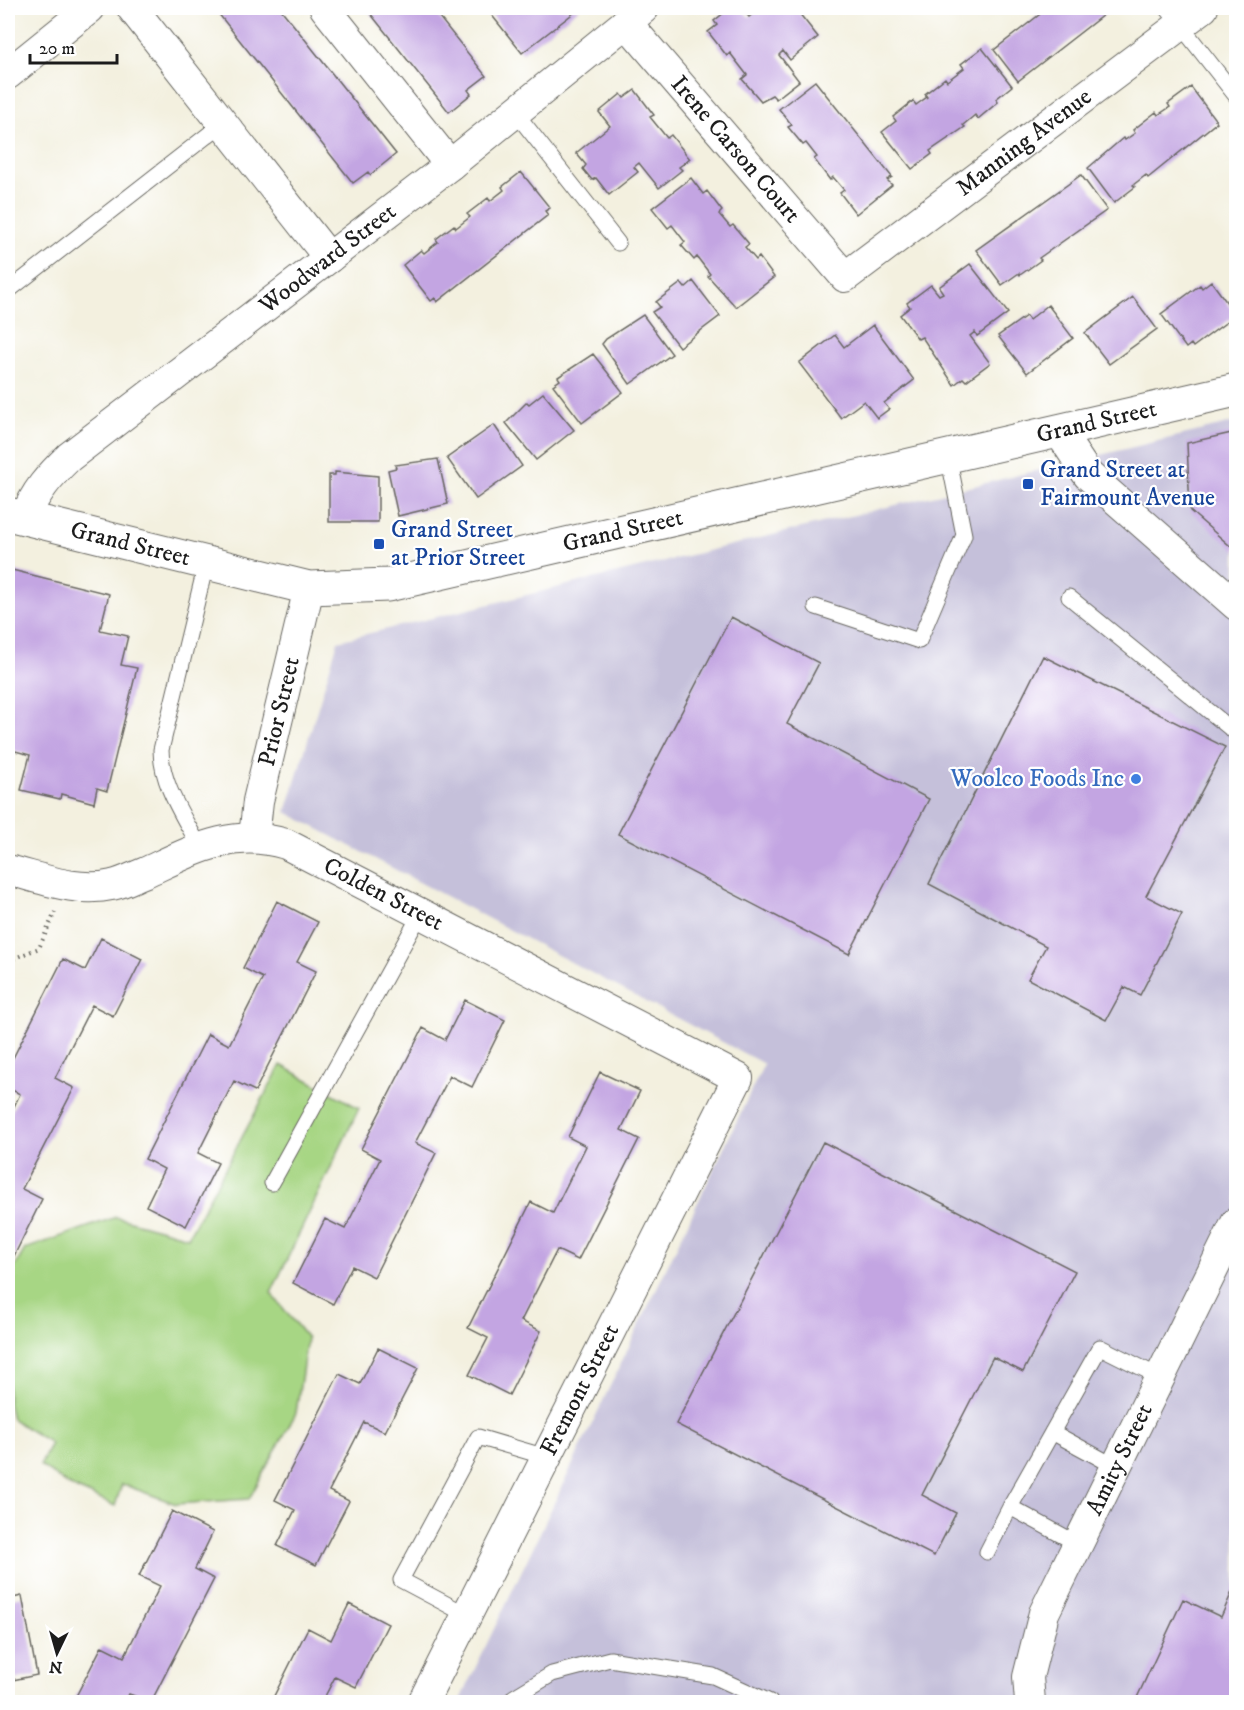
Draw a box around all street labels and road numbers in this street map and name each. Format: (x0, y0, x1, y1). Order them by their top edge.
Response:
street label: Irene Carson Court (664, 70, 807, 230)
street label: Manning Avenue (950, 82, 1098, 203)
street label: Woodward Street (253, 197, 402, 321)
street label: Grand Street (1034, 394, 1160, 450)
street label: Grand Street (560, 503, 686, 559)
street label: Grand Street (67, 515, 194, 573)
street label: Prior Street (252, 654, 307, 769)
street label: Colden Street (318, 851, 449, 938)
street label: Fremont Street (534, 1319, 626, 1461)
street label: Amity Street (1079, 1399, 1160, 1520)

